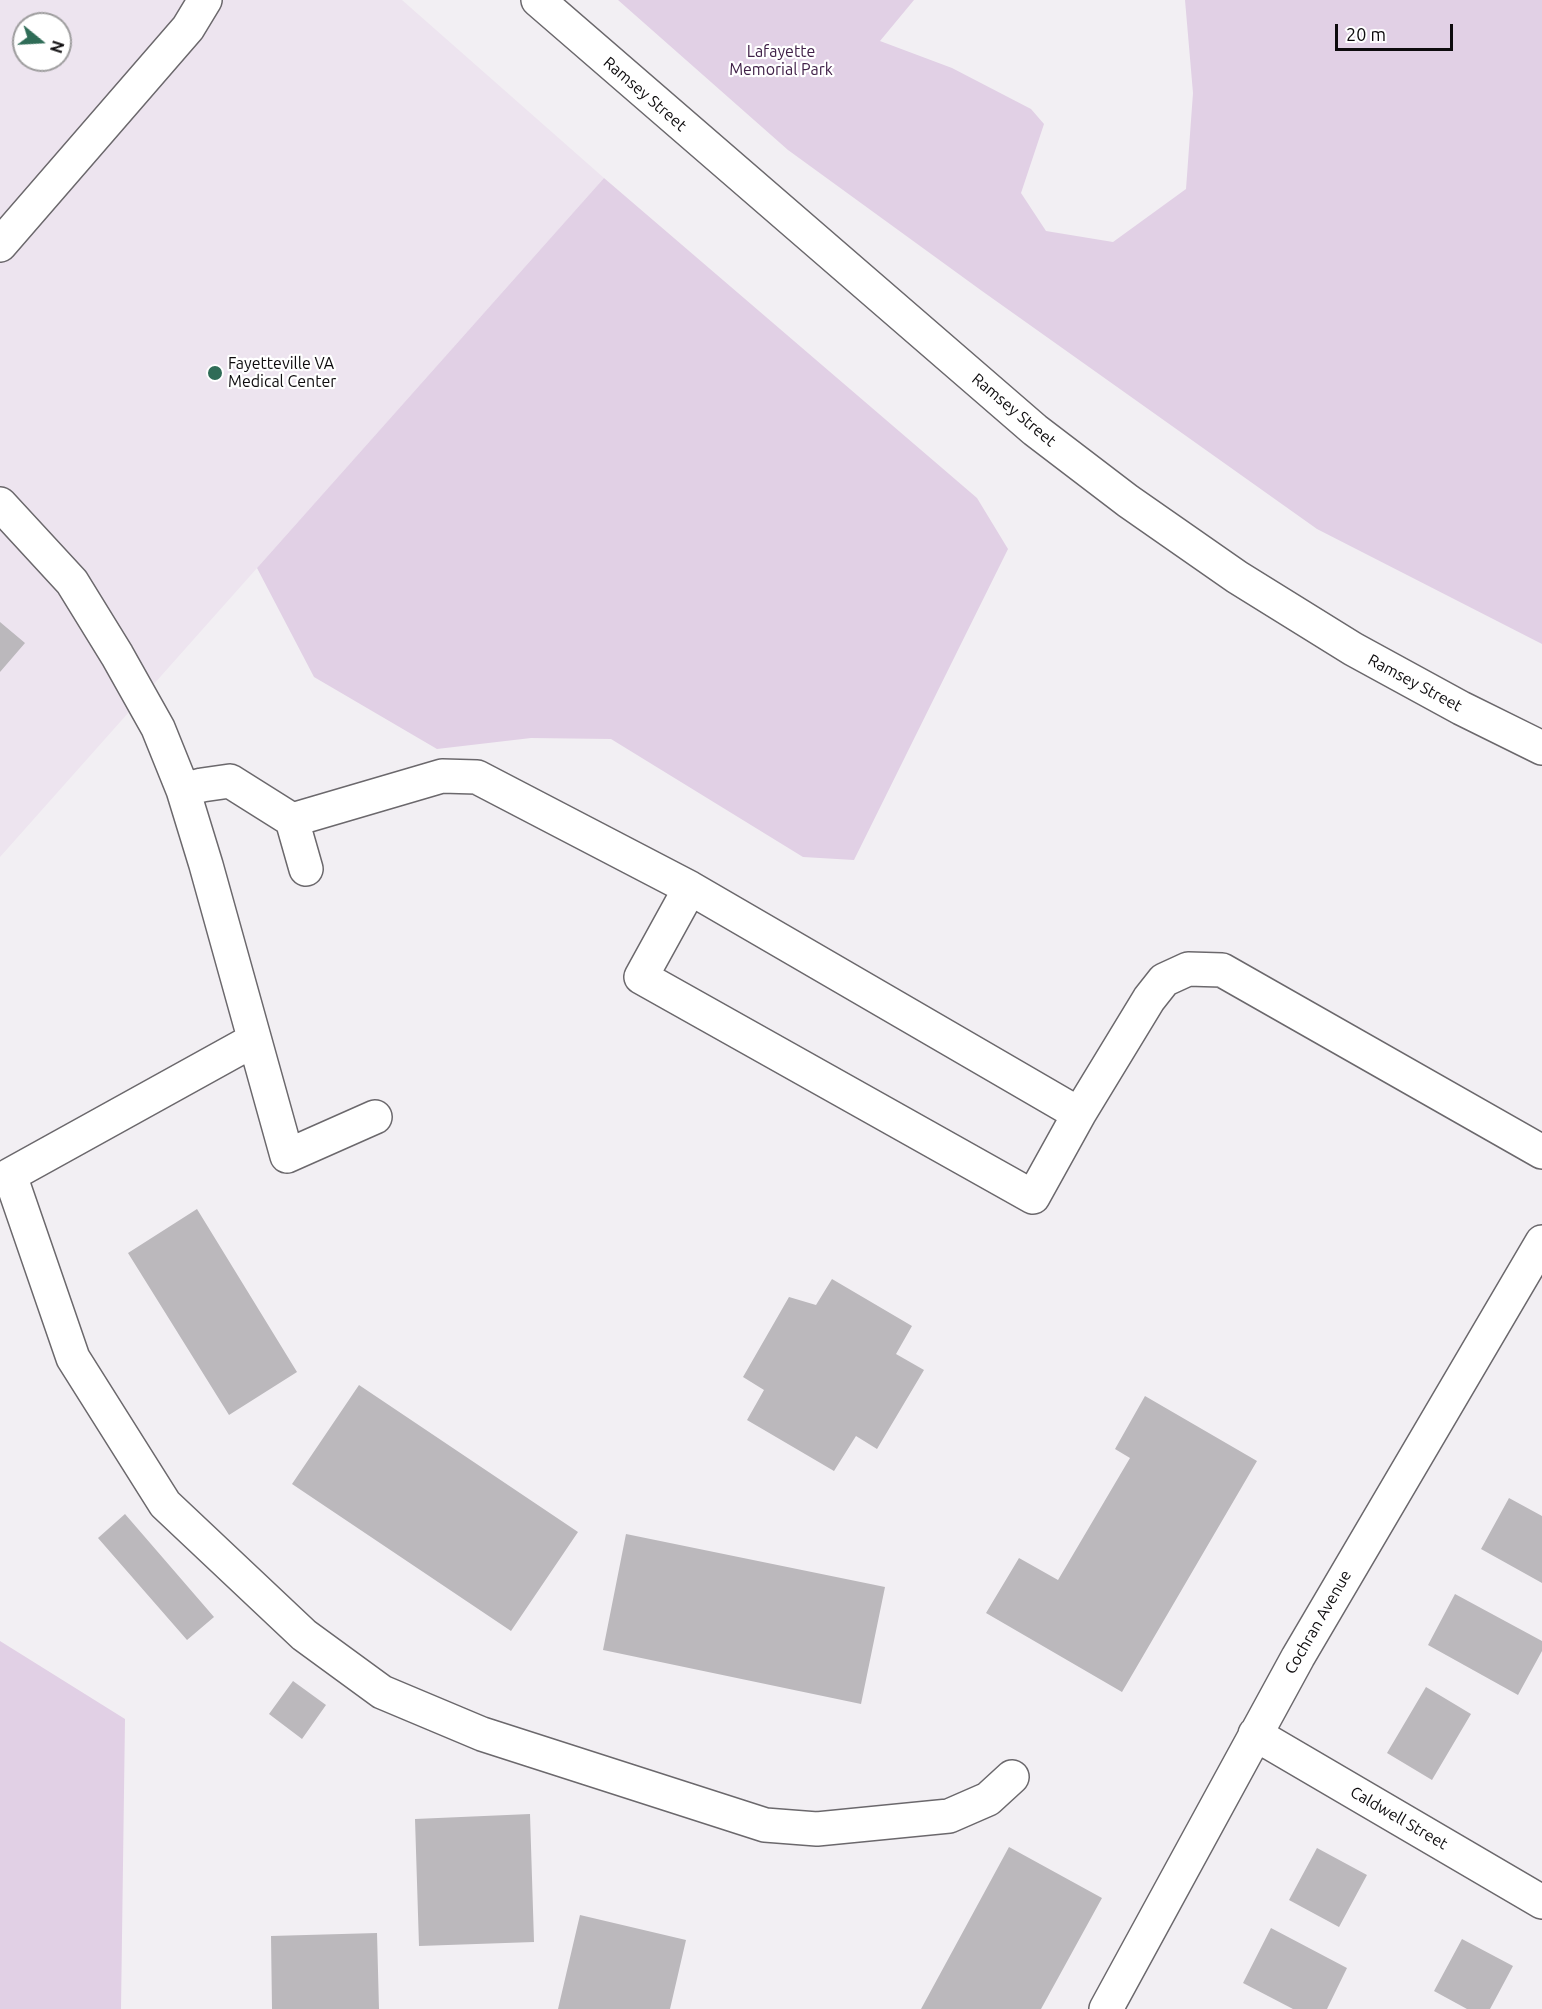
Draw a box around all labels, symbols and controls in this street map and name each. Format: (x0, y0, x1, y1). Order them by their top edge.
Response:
north arrow (12, 12, 72, 72)
scale bar (1338, 12, 1456, 50)
text: 20 m (1346, 24, 1386, 44)
text: N (47, 38, 68, 55)
park label: Lafayette Memorial Park (729, 42, 833, 80)
street label: Ramsey Street (600, 53, 690, 135)
place label: Fayetteville VA Medical Center (228, 354, 336, 392)
marker: Fayetteville VA Medical Center (206, 364, 224, 382)
street label: Ramsey Street (968, 369, 1060, 451)
street label: Ramsey Street (1365, 650, 1465, 716)
street label: Cochran Avenue (1281, 1567, 1355, 1677)
street label: Caldwell Street (1347, 1782, 1451, 1854)

